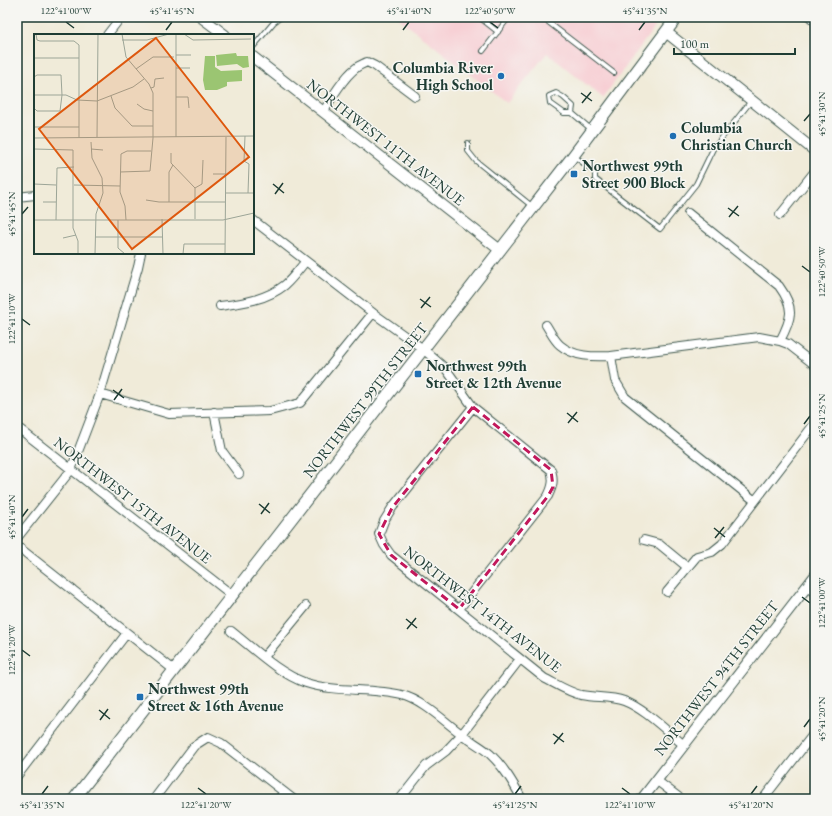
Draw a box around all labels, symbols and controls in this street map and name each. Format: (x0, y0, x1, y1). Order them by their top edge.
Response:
text: 122°41'00"W (41, 4, 92, 17)
text: 45°41'45"N (150, 4, 195, 17)
text: 45°41'40"N (387, 4, 432, 17)
text: 122°40'50"W (465, 4, 516, 17)
text: 45°41'35"N (623, 4, 668, 17)
scale bar (674, 30, 795, 56)
inset map (34, 34, 254, 254)
text: 100 m (680, 36, 710, 52)
place label: Columbia River High School (393, 58, 494, 94)
marker: Columbia River High School (496, 71, 506, 81)
street label: NORTHWEST 11TH AVENUE (303, 75, 469, 210)
text: 45°41'30"N (815, 91, 828, 136)
place label: Columbia Christian Church (681, 118, 793, 154)
marker: Columbia Christian Church (668, 131, 678, 141)
place label: Northwest 99th Street 900 Block (582, 156, 686, 192)
marker: Northwest 99th Street 900 Block (569, 169, 579, 179)
text: 45°41'45"N (5, 191, 18, 236)
text: 122°40'50"W (815, 246, 828, 297)
text: 122°41'10"W (5, 293, 18, 344)
street label: NORTHWEST 99TH STREET (299, 318, 432, 481)
place label: Northwest 99th Street & 12th Avenue (426, 356, 562, 392)
marker: Northwest 99th Street & 12th Avenue (413, 369, 423, 379)
text: 45°41'25"N (815, 393, 828, 438)
street label: NORTHWEST 15TH AVENUE (50, 433, 216, 568)
text: 45°41'40"N (5, 494, 18, 539)
street label: NORTHWEST 14TH AVENUE (400, 542, 566, 677)
text: 122°41'00"W (815, 577, 828, 628)
street label: NORTHWEST 94TH STREET (650, 596, 783, 759)
text: 122°41'20"W (5, 624, 18, 675)
place label: Northwest 99th Street & 16th Avenue (148, 679, 284, 715)
marker: Northwest 99th Street & 16th Avenue (135, 692, 145, 702)
text: 45°41'20"N (815, 696, 828, 741)
text: 45°41'35"N (20, 798, 65, 811)
text: 122°41'20"W (181, 798, 232, 811)
text: 45°41'25"N (493, 798, 538, 811)
text: 122°41'10"W (605, 798, 656, 811)
text: 45°41'20"N (729, 798, 774, 811)

